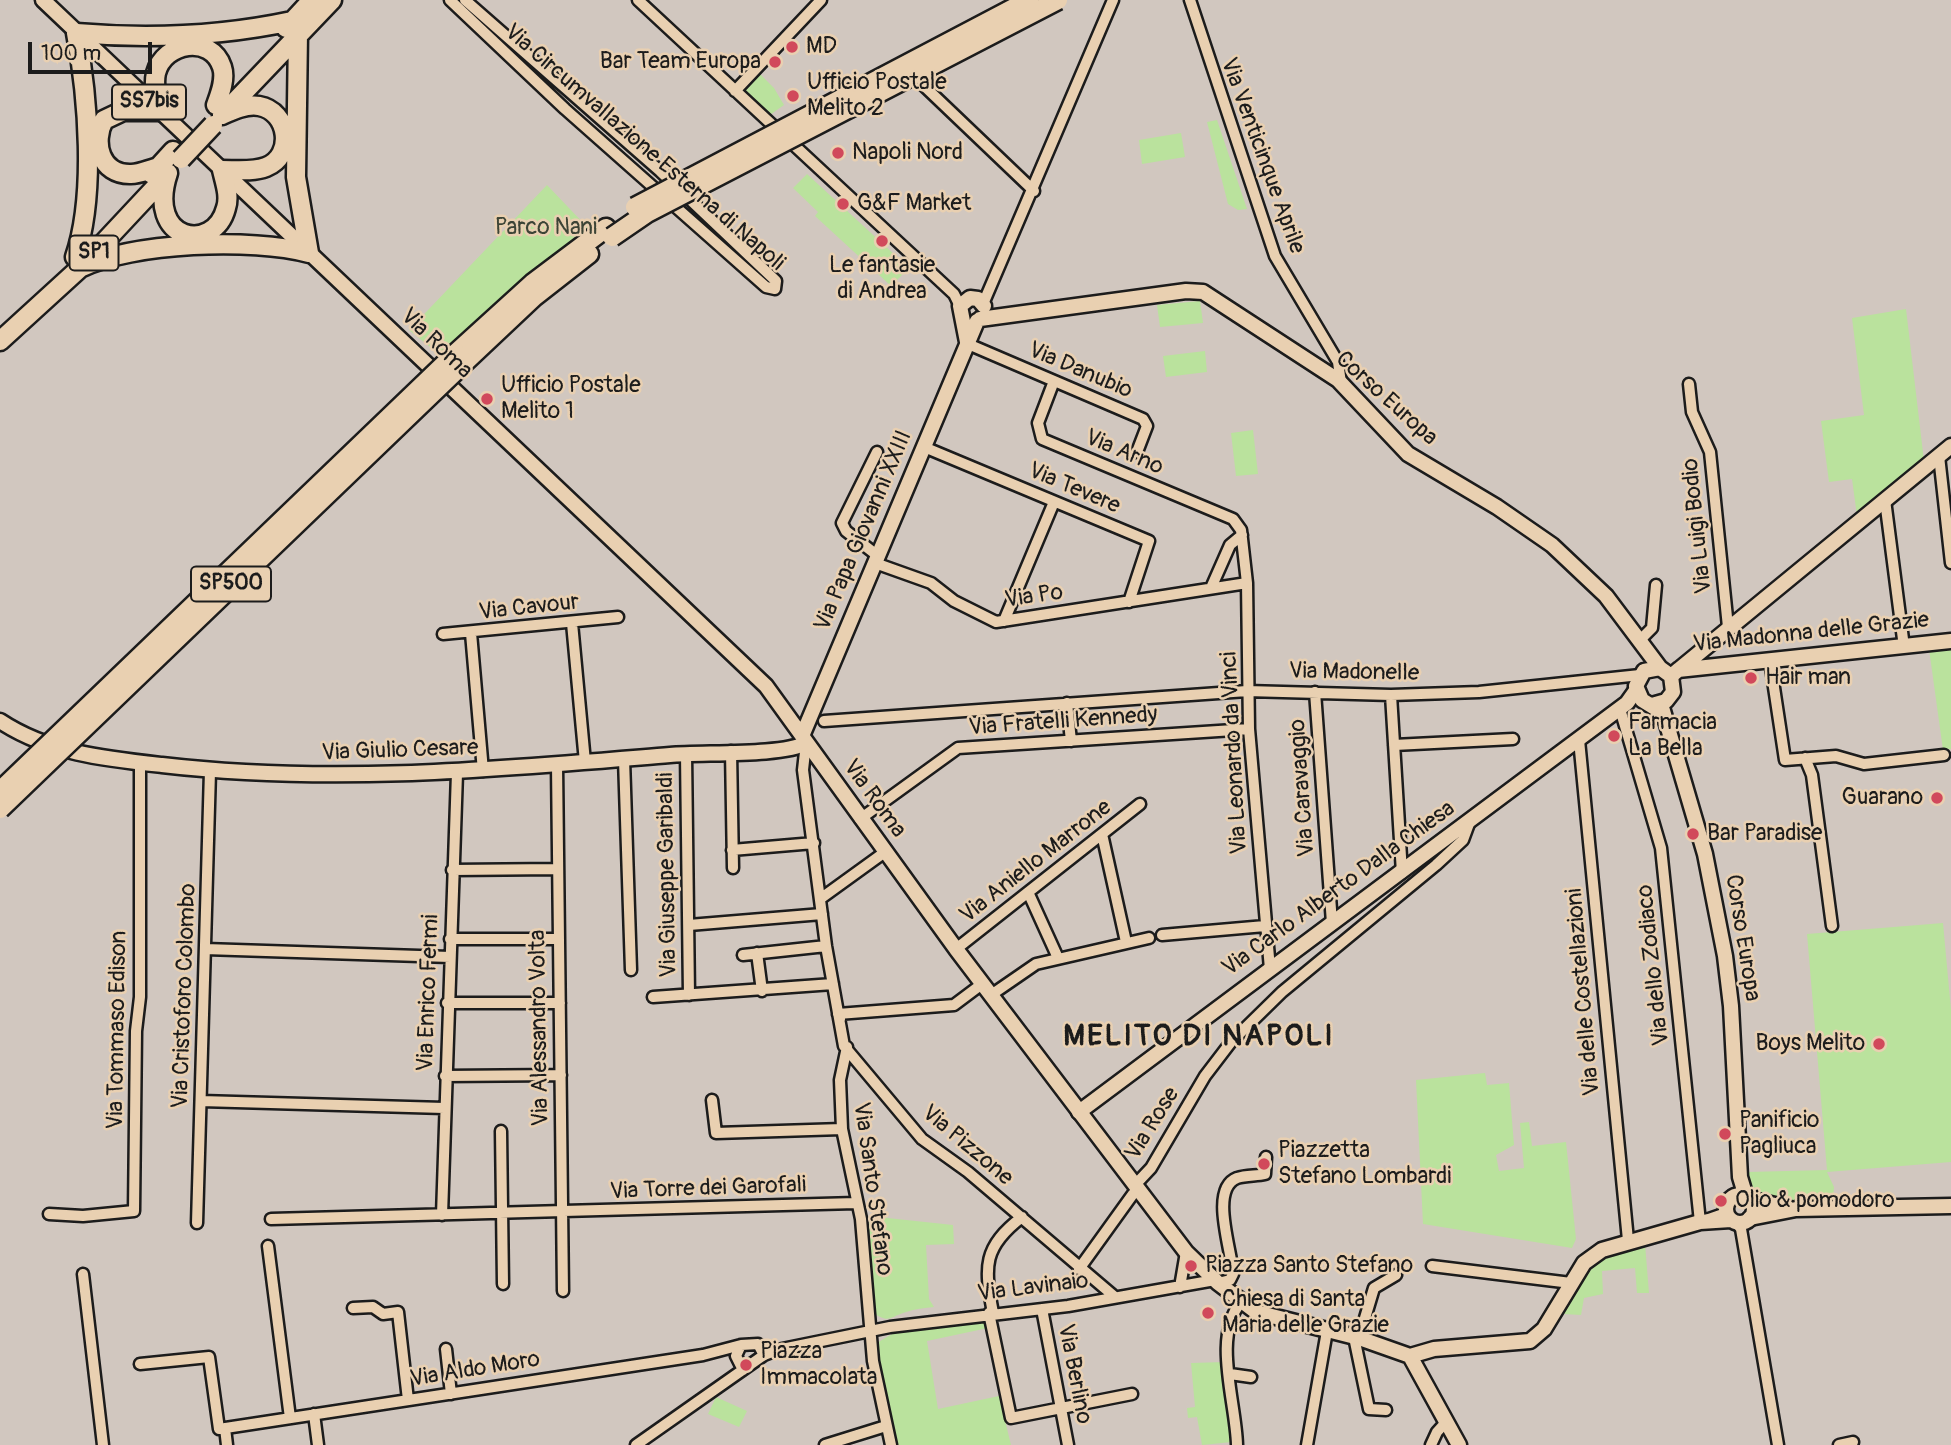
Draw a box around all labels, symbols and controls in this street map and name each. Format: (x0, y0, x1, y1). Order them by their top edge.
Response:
street label: Via Circumvallazione Esterna di Napoli (498, 19, 790, 277)
scale bar (32, 28, 156, 72)
place label: MD (806, 33, 837, 61)
marker: MD (784, 39, 800, 55)
text: 100 m (41, 40, 101, 67)
place label: Bar Team Europa (600, 48, 761, 76)
marker: Bar Team Europa (767, 54, 783, 70)
street label: Via Venticinque Aprile (1214, 54, 1310, 258)
place label: Ufficio Postale Melito 2 (807, 69, 947, 123)
road number: SS7bis (112, 84, 186, 119)
marker: Ufficio Postale Melito 2 (785, 88, 801, 104)
place label: Napoli Nord (852, 139, 963, 167)
marker: Napoli Nord (830, 145, 846, 161)
place label: G&F Market (857, 190, 971, 218)
marker: G&F Market (835, 196, 851, 212)
park label: Parco Nani (495, 214, 597, 242)
marker: Le fantasie di Andrea (874, 233, 890, 249)
road number: SP1 (70, 236, 119, 270)
place label: Le fantasie di Andrea (829, 252, 935, 306)
street label: Via Roma (394, 303, 478, 385)
street label: Via Danubio (1024, 337, 1136, 405)
street label: Corso Europa (1329, 346, 1443, 452)
place label: Ufficio Postale Melito 1 (501, 372, 641, 426)
marker: Ufficio Postale Melito 1 (479, 391, 495, 407)
street label: Via Arno (1081, 424, 1167, 482)
street label: Via Papa Giovanni XXIII (809, 427, 919, 635)
street label: Via Tevere (1024, 457, 1124, 521)
street label: Via Luigi Bodio (1677, 457, 1719, 595)
road number: SP500 (191, 566, 271, 602)
street label: Via Po (1003, 579, 1065, 615)
street label: Via Cavour (477, 589, 581, 627)
street label: Via Madonna delle Grazie (1692, 607, 1930, 659)
street label: Via Leonardo da Vinci (1216, 651, 1254, 855)
street label: Via Madonelle (1289, 658, 1419, 688)
place label: Hair man (1765, 664, 1851, 692)
marker: Hair man (1743, 670, 1759, 686)
street label: Via Fratelli Kennedy (968, 702, 1158, 742)
place label: Farmacia La Bella (1628, 709, 1717, 763)
street label: Via Caravaggio (1284, 718, 1322, 858)
marker: Farmacia La Bella (1606, 728, 1622, 744)
street label: Via Giulio Cesare (321, 734, 479, 768)
street label: Via Roma (836, 755, 912, 843)
street label: Via Giuseppe Garibaldi (652, 772, 684, 978)
place label: Guarano (1841, 784, 1923, 812)
marker: Guarano (1929, 790, 1945, 806)
street label: Via Aniello Marrone (955, 794, 1117, 930)
street label: Via Carlo Alberto Dalla Chiesa (1217, 795, 1461, 983)
place label: Bar Paradise (1707, 820, 1822, 848)
marker: Bar Paradise (1685, 826, 1701, 842)
street label: Corso Europa (1718, 873, 1766, 1003)
street label: Via Cristoforo Colombo (167, 883, 203, 1109)
street label: Via dello Zodiaco (1632, 883, 1676, 1047)
street label: Via delle Costellazioni (1561, 887, 1607, 1097)
street label: Via Enrico Fermi (412, 914, 446, 1072)
street label: Via Alessandro Volta (524, 929, 556, 1127)
street label: Via Tommaso Edison (102, 930, 134, 1130)
district label: MELITO DI NAPOLI (1065, 1019, 1333, 1055)
place label: Boys Melito (1755, 1030, 1865, 1058)
marker: Boys Melito (1871, 1036, 1887, 1052)
street label: Via Rose (1120, 1082, 1186, 1166)
street label: Via Pizzone (916, 1100, 1018, 1192)
street label: Via Santo Stefano (846, 1101, 898, 1277)
place label: Panificio Pagliuca (1739, 1107, 1819, 1161)
marker: Panificio Pagliuca (1717, 1126, 1733, 1142)
place label: Piazzetta Stefano Lombardi (1278, 1137, 1451, 1191)
marker: Piazzetta Stefano Lombardi (1256, 1156, 1272, 1172)
street label: Via Torre dei Garofali (609, 1172, 807, 1206)
place label: Olio & pomodoro (1735, 1187, 1894, 1215)
marker: Olio & pomodoro (1713, 1193, 1729, 1209)
place label: Piazza Santo Stefano (1205, 1252, 1413, 1280)
marker: Piazza Santo Stefano (1183, 1258, 1199, 1274)
street label: Via Lavinaio (976, 1268, 1090, 1308)
place label: Chiesa di Santa Maria delle Grazie (1222, 1286, 1389, 1340)
marker: Chiesa di Santa Maria delle Grazie (1200, 1305, 1216, 1321)
street label: Via Berlino (1051, 1322, 1097, 1426)
place label: Piazza Immacolata (760, 1338, 878, 1392)
street label: Via Aldo Moro (408, 1346, 542, 1394)
marker: Piazza Immacolata (738, 1357, 754, 1373)

